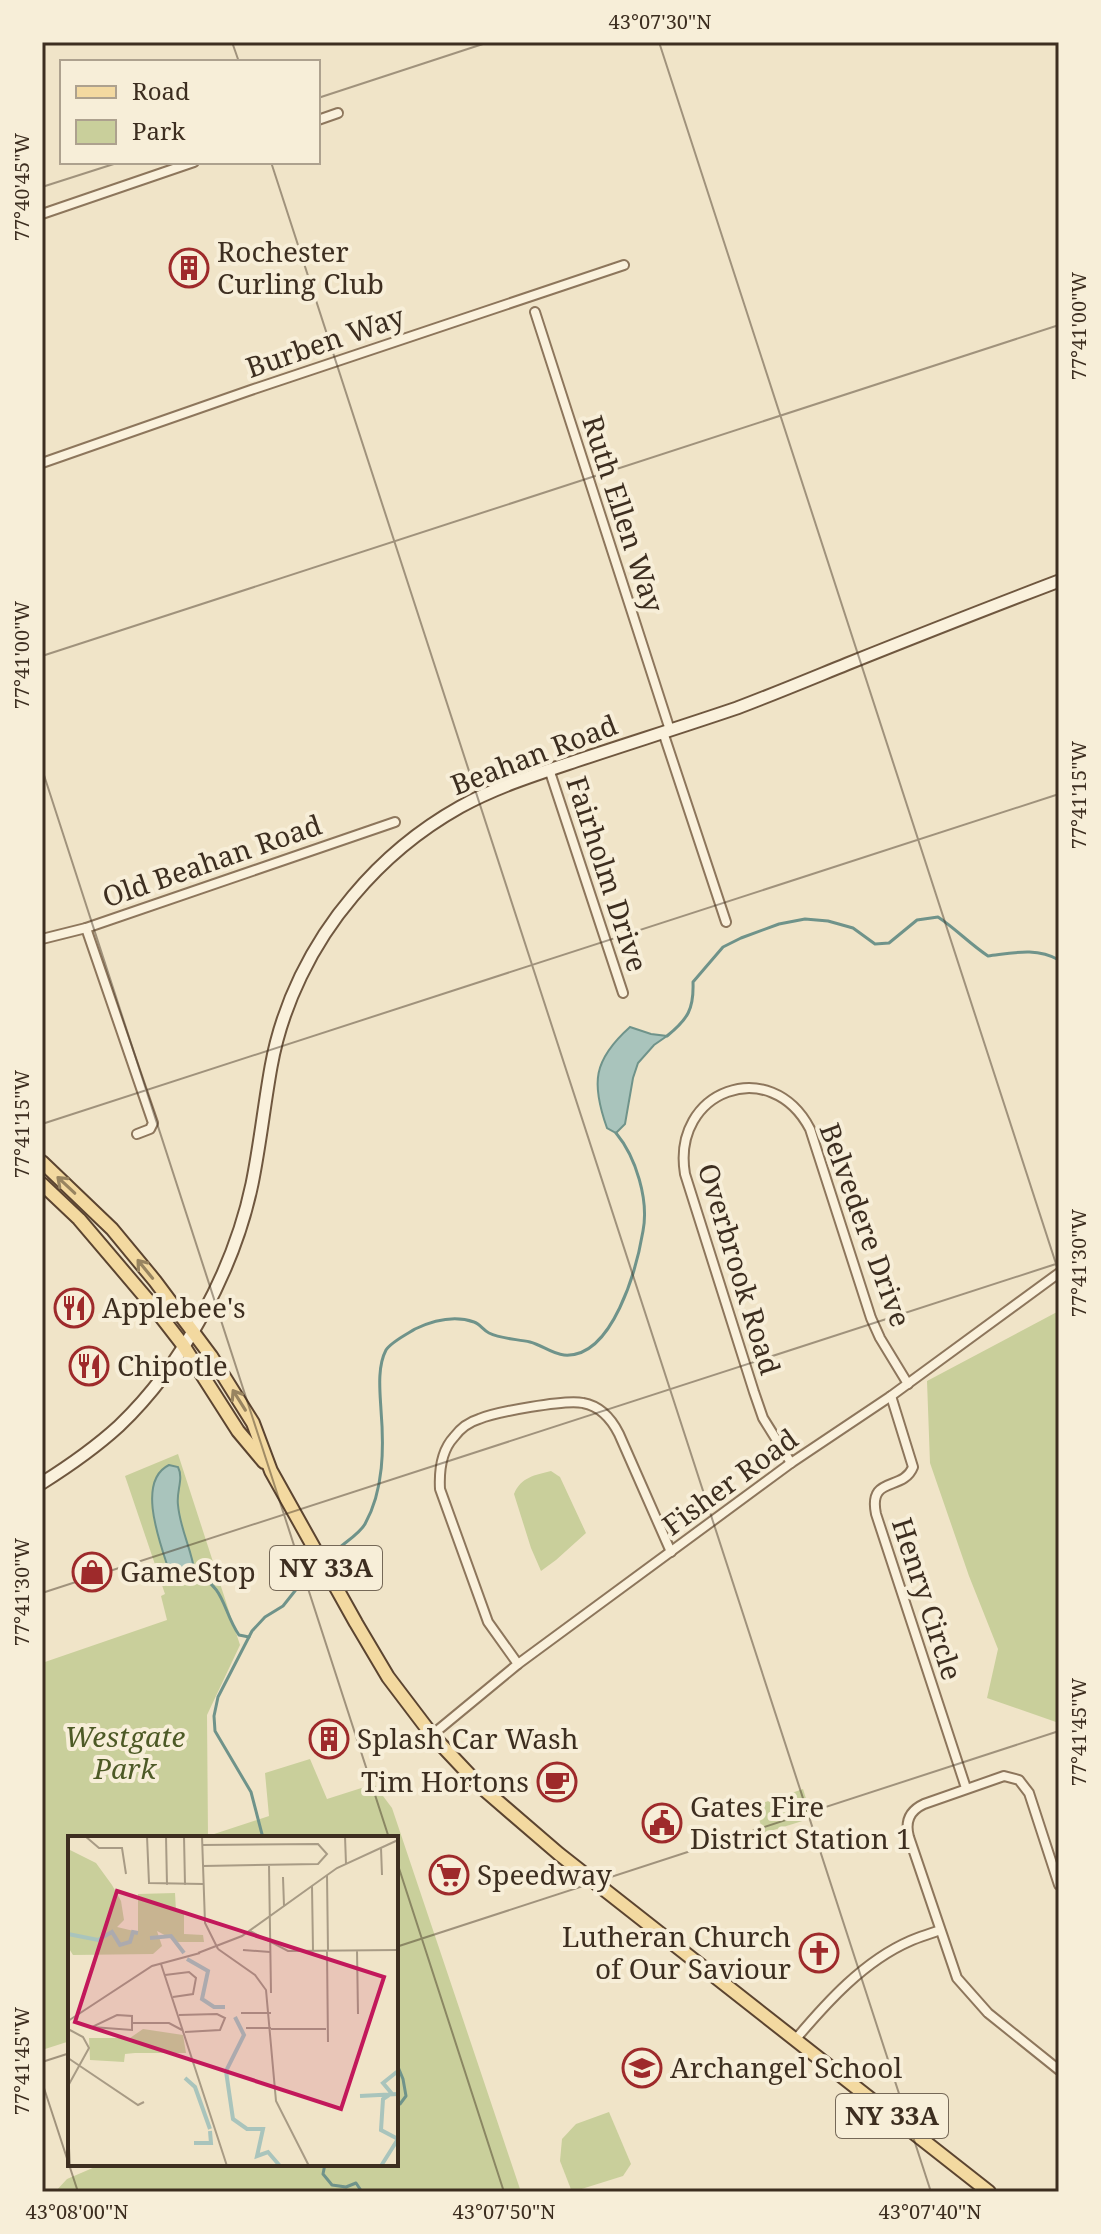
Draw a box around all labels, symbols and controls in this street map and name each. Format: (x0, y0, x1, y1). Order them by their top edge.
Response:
text: 43°07'30"N (609, 8, 711, 35)
legend (60, 60, 320, 164)
text: Road (132, 74, 190, 107)
text: Park (132, 114, 186, 147)
text: 77°40'45"W (8, 133, 35, 241)
place label: Rochester Curling Club (217, 232, 384, 302)
building icon: Rochester Curling Club (168, 247, 210, 289)
text: 77°41'00"W (1065, 272, 1092, 380)
street label: Burben Way (240, 296, 409, 386)
street label: Ruth Ellen Way (574, 411, 674, 617)
text: 77°41'00"W (8, 601, 35, 709)
street label: Beahan Road (445, 705, 622, 803)
text: 77°41'15"W (1065, 741, 1092, 849)
street label: Fairholm Drive (558, 771, 657, 976)
street label: Old Beahan Road (97, 805, 326, 915)
text: 77°41'15"W (8, 1070, 35, 1178)
street label: Belvedere Drive (811, 1117, 920, 1332)
street label: Overbrook Road (690, 1158, 790, 1379)
one-way arrow (56, 1175, 76, 1194)
text: 77°41'30"W (1065, 1209, 1092, 1317)
one-way arrow (136, 1259, 154, 1280)
restaurant icon: Applebee's (53, 1287, 95, 1329)
place label: Applebee's (102, 1288, 246, 1326)
restaurant icon: Chipotle (68, 1345, 110, 1387)
place label: Chipotle (117, 1346, 228, 1384)
one-way arrow (230, 1389, 246, 1412)
street label: Fisher Road (654, 1419, 805, 1543)
street label: Henry Circle (884, 1513, 972, 1685)
text: 77°41'30"W (8, 1538, 35, 1646)
road number: NY 33A (270, 1546, 382, 1590)
shop icon: GameStop (71, 1551, 113, 1593)
place label: GameStop (120, 1552, 256, 1590)
text: 77°41'45"W (1065, 1678, 1092, 1786)
park label: Westgate Park (65, 1717, 185, 1787)
building icon: Splash Car Wash (308, 1718, 350, 1760)
place label: Splash Car Wash (357, 1719, 579, 1757)
cafe icon: Tim Hortons (536, 1761, 578, 1803)
place label: Tim Hortons (361, 1762, 529, 1800)
place label: Gates Fire District Station 1 (690, 1787, 912, 1857)
public building icon: Gates Fire District Station 1 (641, 1802, 683, 1844)
inset map (68, 1836, 398, 2166)
supermarket icon: Speedway (428, 1854, 470, 1896)
place label: Speedway (477, 1855, 612, 1893)
place label: Lutheran Church of Our Saviour (562, 1917, 791, 1987)
church icon: Lutheran Church of Our Saviour (798, 1932, 840, 1974)
text: 77°41'45"W (8, 2007, 35, 2115)
school or university icon: Archangel School (621, 2047, 663, 2089)
place label: Archangel School (670, 2048, 902, 2086)
road number: NY 33A (836, 2094, 948, 2138)
text: 43°08'00"N (26, 2198, 128, 2225)
text: 43°07'50"N (453, 2198, 555, 2225)
text: 43°07'40"N (879, 2198, 981, 2225)

